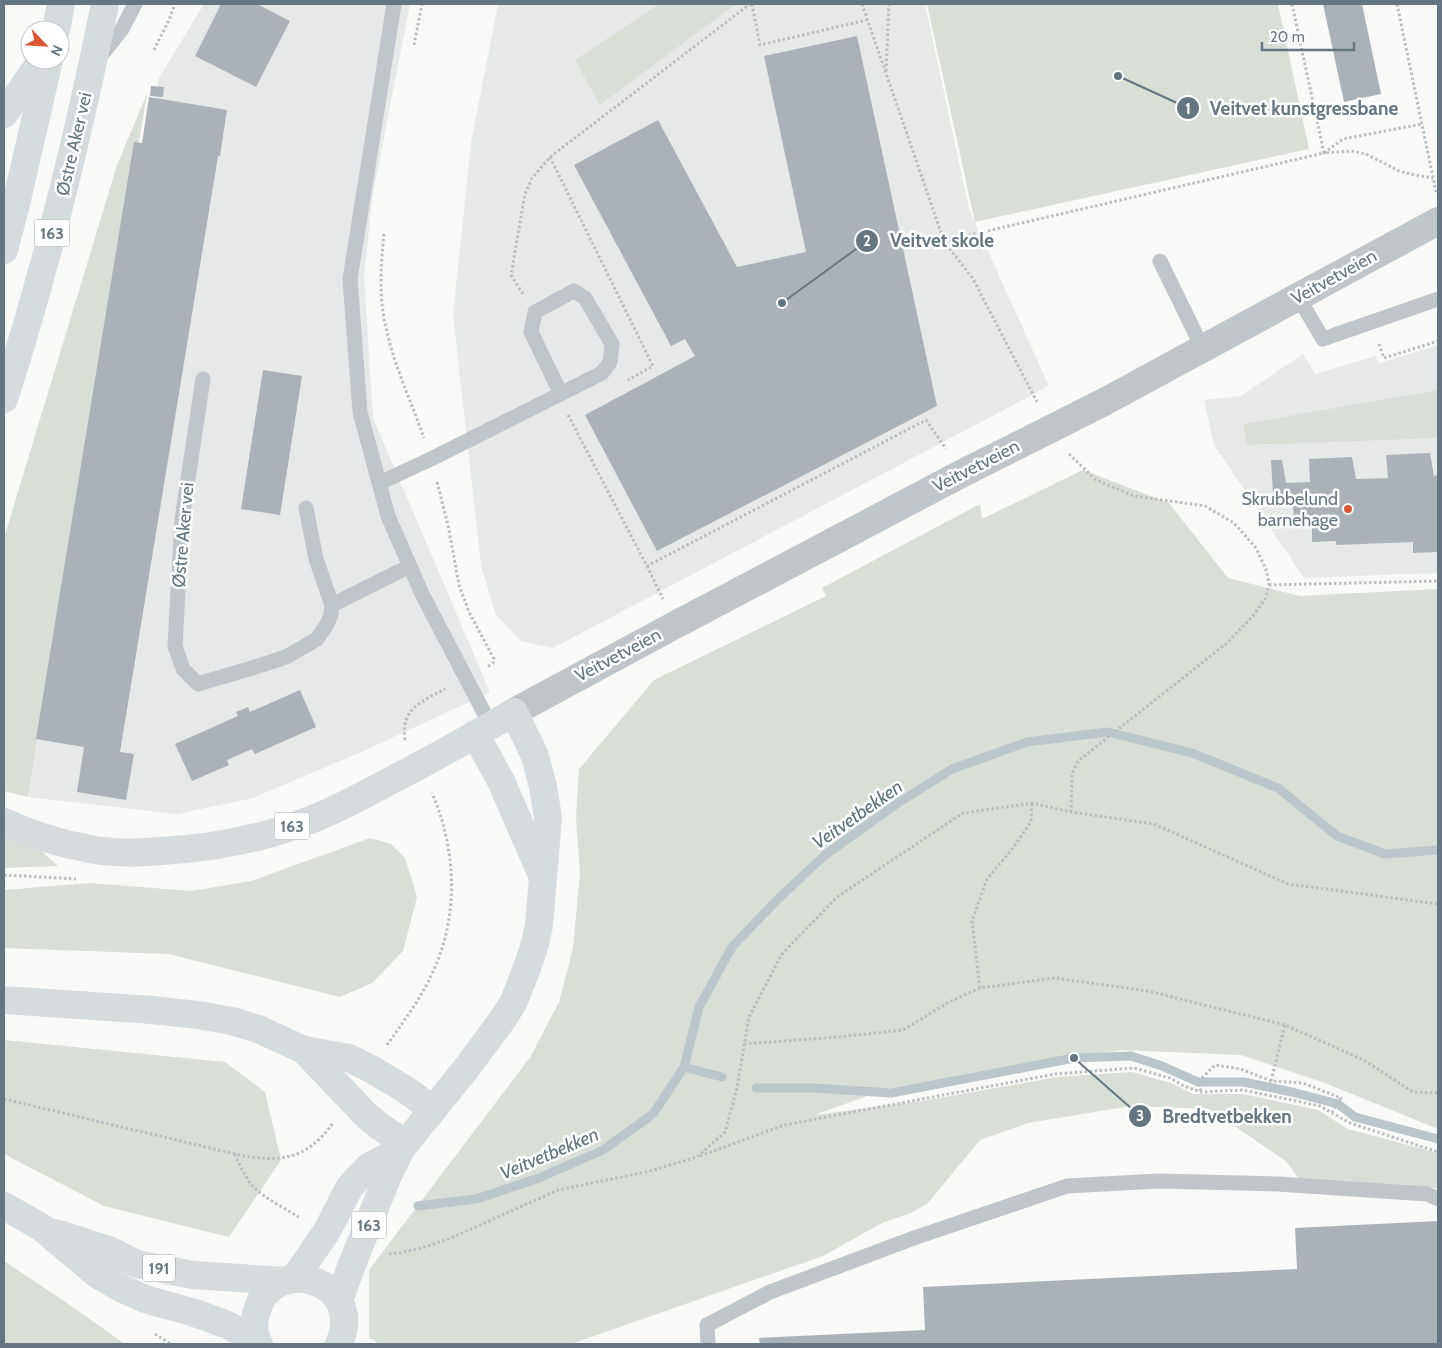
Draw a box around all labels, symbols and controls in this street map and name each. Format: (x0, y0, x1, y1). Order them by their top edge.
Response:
north arrow (20, 20, 70, 70)
scale bar (1262, 20, 1354, 52)
text: 20 m (1270, 28, 1305, 46)
text: N (47, 42, 67, 59)
street label: Østre Aker vei (51, 90, 97, 198)
callout: Veitvet kunstgressbane (1175, 91, 1409, 125)
text: Veitvet kunstgressbane (1210, 97, 1398, 120)
text: 1 (1185, 100, 1191, 118)
road number: 163 (34, 220, 70, 247)
callout: Veitvet skole (855, 224, 1003, 258)
text: Veitvet skole (890, 229, 994, 252)
text: 2 (863, 232, 871, 250)
street label: Veitvetveien (1288, 245, 1380, 309)
street label: Veitvetveien (929, 435, 1023, 497)
street label: Østre Aker vei (167, 482, 199, 588)
place label: Skrubbelund barnehage (1241, 488, 1338, 531)
marker: Skrubbelund barnehage (1342, 503, 1354, 515)
street label: Veitvetveien (571, 623, 665, 687)
water label: Veitvetbekken (808, 775, 907, 854)
road number: 163 (274, 812, 310, 839)
callout: Bredtvetbekken (1127, 1099, 1302, 1133)
text: Bredtvetbekken (1162, 1105, 1292, 1128)
text: 3 (1136, 1107, 1144, 1125)
water label: Veitvetbekken (496, 1122, 602, 1185)
road number: 163 (352, 1212, 386, 1238)
road number: 191 (143, 1254, 175, 1282)

